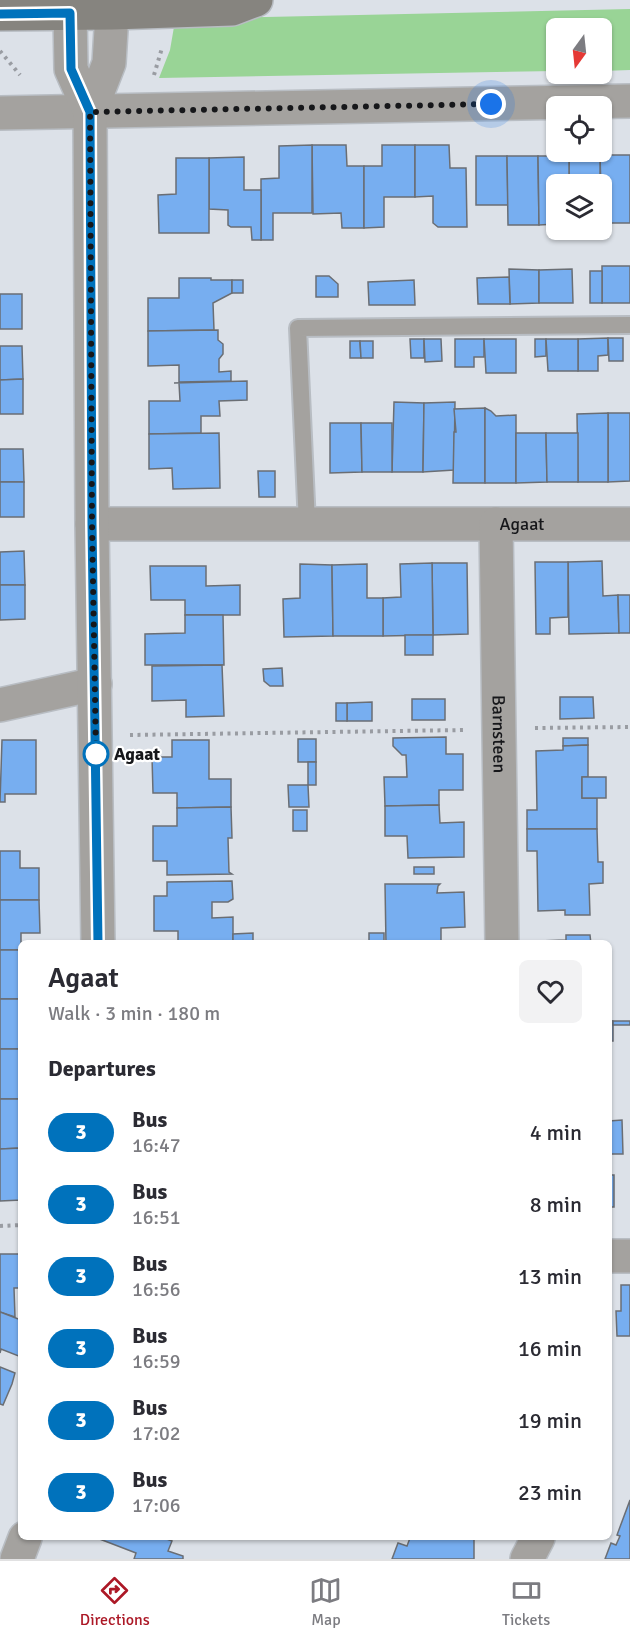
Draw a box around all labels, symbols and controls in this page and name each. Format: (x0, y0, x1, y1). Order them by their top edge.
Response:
north arrow (546, 18, 612, 84)
map controls (546, 18, 612, 240)
your location (476, 89, 506, 119)
button: locate (546, 96, 612, 162)
button: layers (546, 174, 612, 240)
street label: Agaat (500, 513, 544, 535)
street label: Barnsteen (487, 695, 511, 773)
marker: Agaat (83, 741, 109, 767)
place label: Agaat (114, 743, 160, 765)
button: heart (519, 960, 582, 1023)
text: Agaat (48, 961, 119, 995)
text: Walk · 3 min · 180 m (48, 1001, 220, 1026)
text: Departures (48, 1055, 156, 1082)
text: Bus (132, 1106, 167, 1133)
text: 3 (75, 1119, 87, 1145)
text: 4 min (530, 1119, 582, 1146)
text: 16:47 (132, 1133, 181, 1158)
text: Bus (132, 1178, 167, 1205)
text: 3 (75, 1191, 87, 1217)
text: 8 min (530, 1191, 582, 1218)
text: 16:51 (132, 1205, 181, 1230)
text: Bus (132, 1250, 167, 1277)
text: 3 (75, 1263, 87, 1289)
text: 13 min (518, 1263, 582, 1290)
text: 16:56 (132, 1277, 181, 1302)
text: Bus (132, 1322, 167, 1349)
text: 3 (75, 1335, 87, 1361)
text: 16 min (518, 1335, 582, 1362)
text: 16:59 (132, 1349, 181, 1374)
text: Bus (132, 1394, 167, 1421)
text: 3 (75, 1407, 87, 1433)
text: 19 min (518, 1407, 582, 1434)
text: 17:02 (132, 1421, 181, 1446)
text: Bus (132, 1466, 167, 1493)
text: 3 (75, 1479, 87, 1505)
text: 23 min (518, 1479, 582, 1506)
text: 17:06 (132, 1493, 181, 1518)
tab: Directions (80, 1574, 150, 1630)
tab: Map (309, 1574, 342, 1630)
tab: Tickets (502, 1574, 550, 1630)

